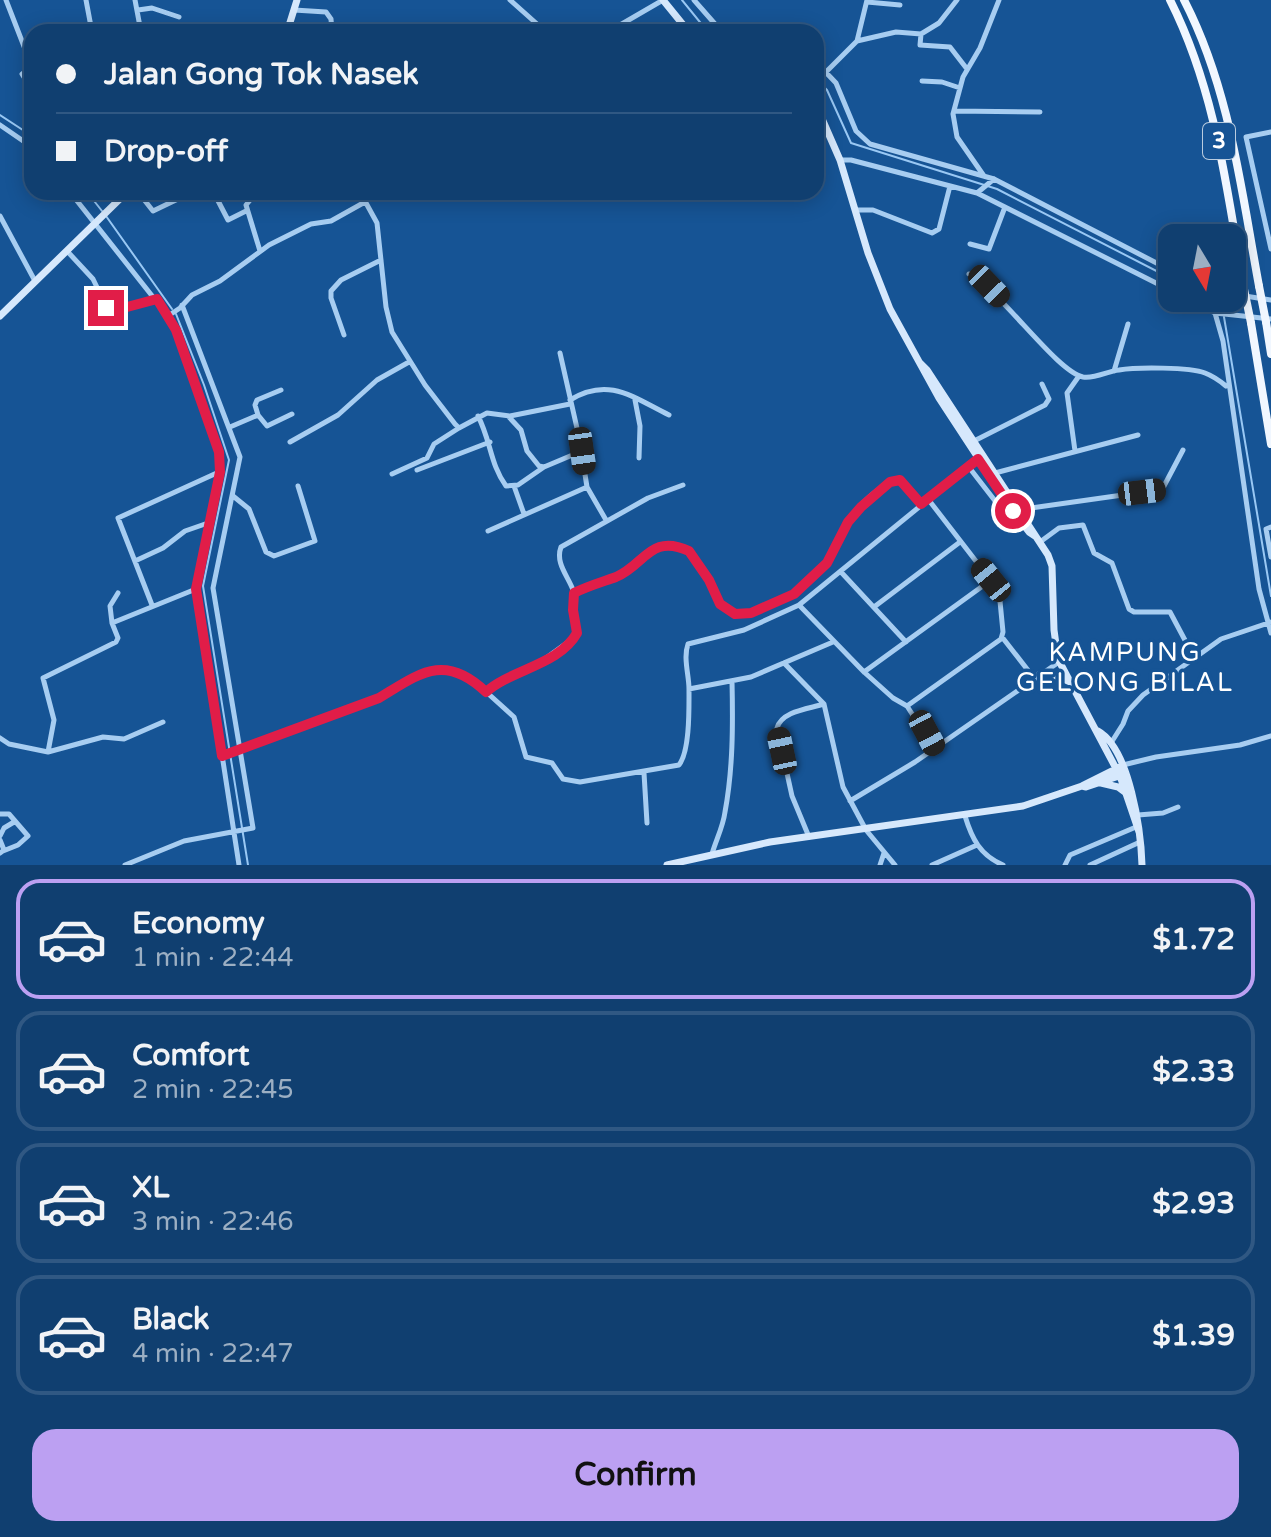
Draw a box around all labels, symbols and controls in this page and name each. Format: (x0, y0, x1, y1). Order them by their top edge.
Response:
text: Jalan Gong Tok Nasek (104, 56, 419, 93)
road number: 3 (1203, 123, 1235, 159)
text: Drop-off (104, 133, 228, 170)
north arrow (1158, 224, 1246, 312)
map controls (1158, 224, 1246, 312)
car (964, 260, 1014, 312)
route end (88, 290, 124, 326)
car (567, 426, 597, 476)
car (1117, 477, 1167, 507)
route start (995, 493, 1031, 529)
car (967, 554, 1015, 606)
district label: KAMPUNG GELONG BILAL (1016, 637, 1234, 698)
car (905, 706, 949, 760)
car (765, 725, 799, 777)
icon: car (36, 903, 108, 975)
text: Economy (132, 905, 265, 942)
text: $1.72 (1153, 921, 1235, 958)
text: 1 min · 22:44 (132, 942, 294, 973)
icon: car (36, 1035, 108, 1107)
text: Comfort (132, 1037, 250, 1074)
text: $2.33 (1152, 1053, 1235, 1090)
text: 2 min · 22:45 (132, 1074, 294, 1105)
icon: car (36, 1167, 108, 1239)
text: XL (132, 1169, 169, 1206)
text: $2.93 (1152, 1185, 1235, 1222)
text: 3 min · 22:46 (132, 1206, 294, 1237)
icon: car (36, 1299, 108, 1371)
text: Black (132, 1301, 209, 1338)
text: $1.39 (1152, 1317, 1235, 1354)
text: 4 min · 22:47 (132, 1338, 294, 1369)
button: Confirm (32, 1429, 1239, 1521)

